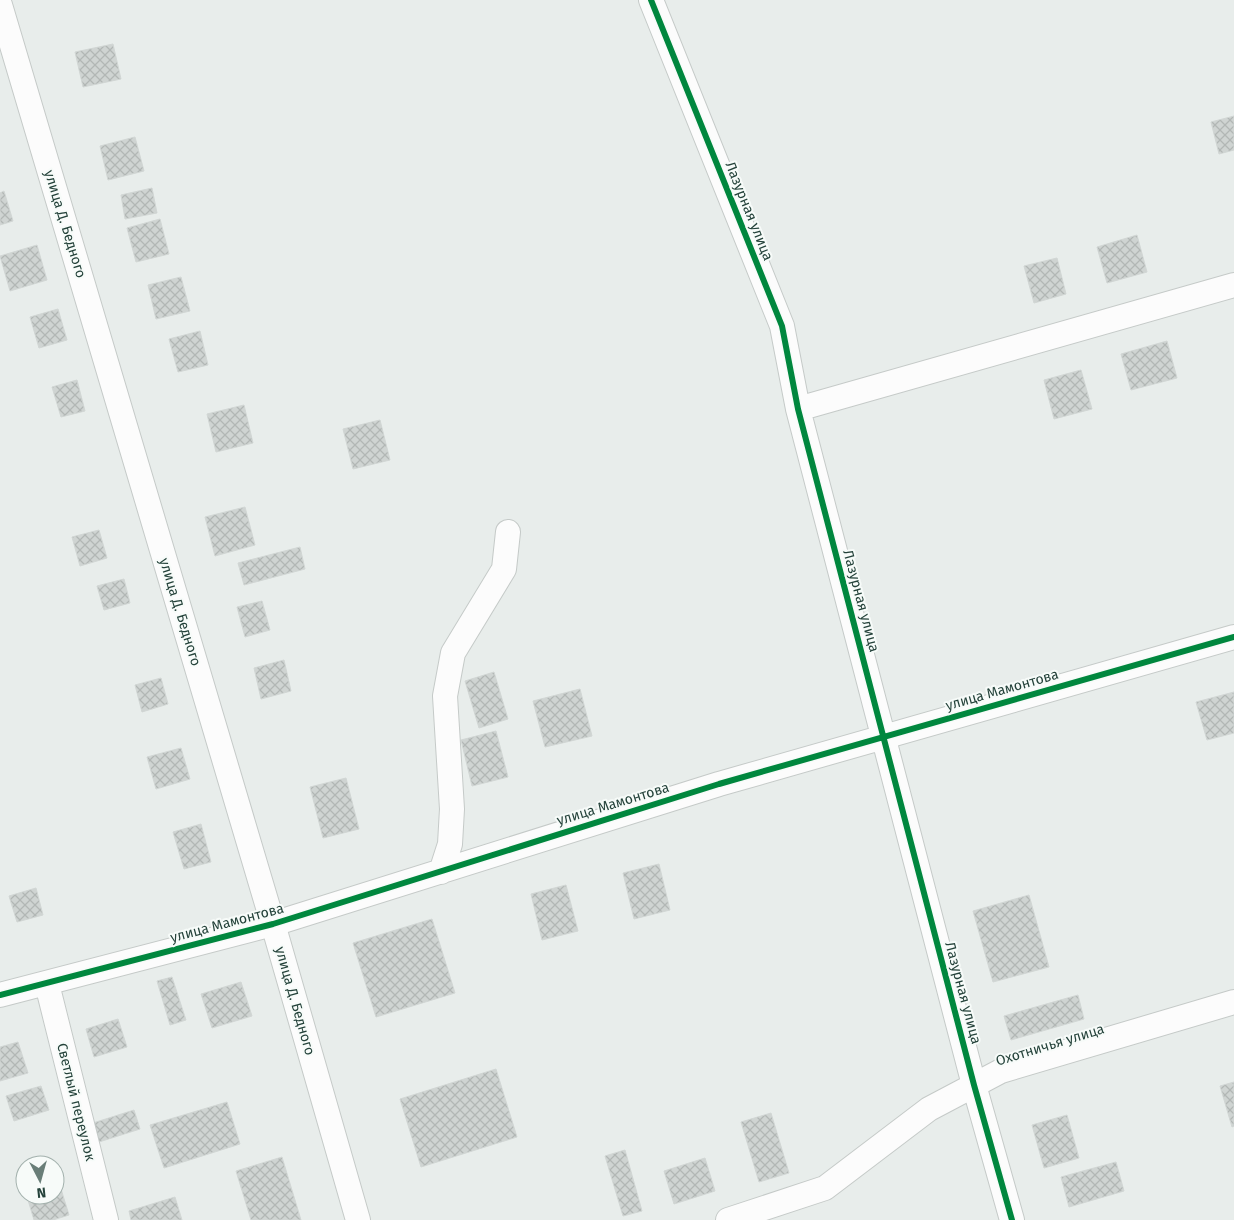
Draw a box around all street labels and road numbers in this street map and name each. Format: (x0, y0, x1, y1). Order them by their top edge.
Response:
street label: Лазурная улица (721, 159, 777, 263)
street label: улица Д. Бедного (40, 168, 90, 280)
street label: Лазурная улица (839, 548, 883, 654)
street label: улица Д. Бедного (155, 556, 205, 668)
street label: улица Мамонтова (944, 666, 1060, 714)
street label: улица Мамонтова (555, 779, 671, 829)
street label: улица Мамонтова (168, 900, 286, 946)
street label: Лазурная улица (941, 940, 985, 1046)
street label: улица Д. Бедного (271, 945, 319, 1057)
street label: Охотничья улица (994, 1020, 1106, 1070)
street label: Светлый переулок (53, 1041, 99, 1163)

